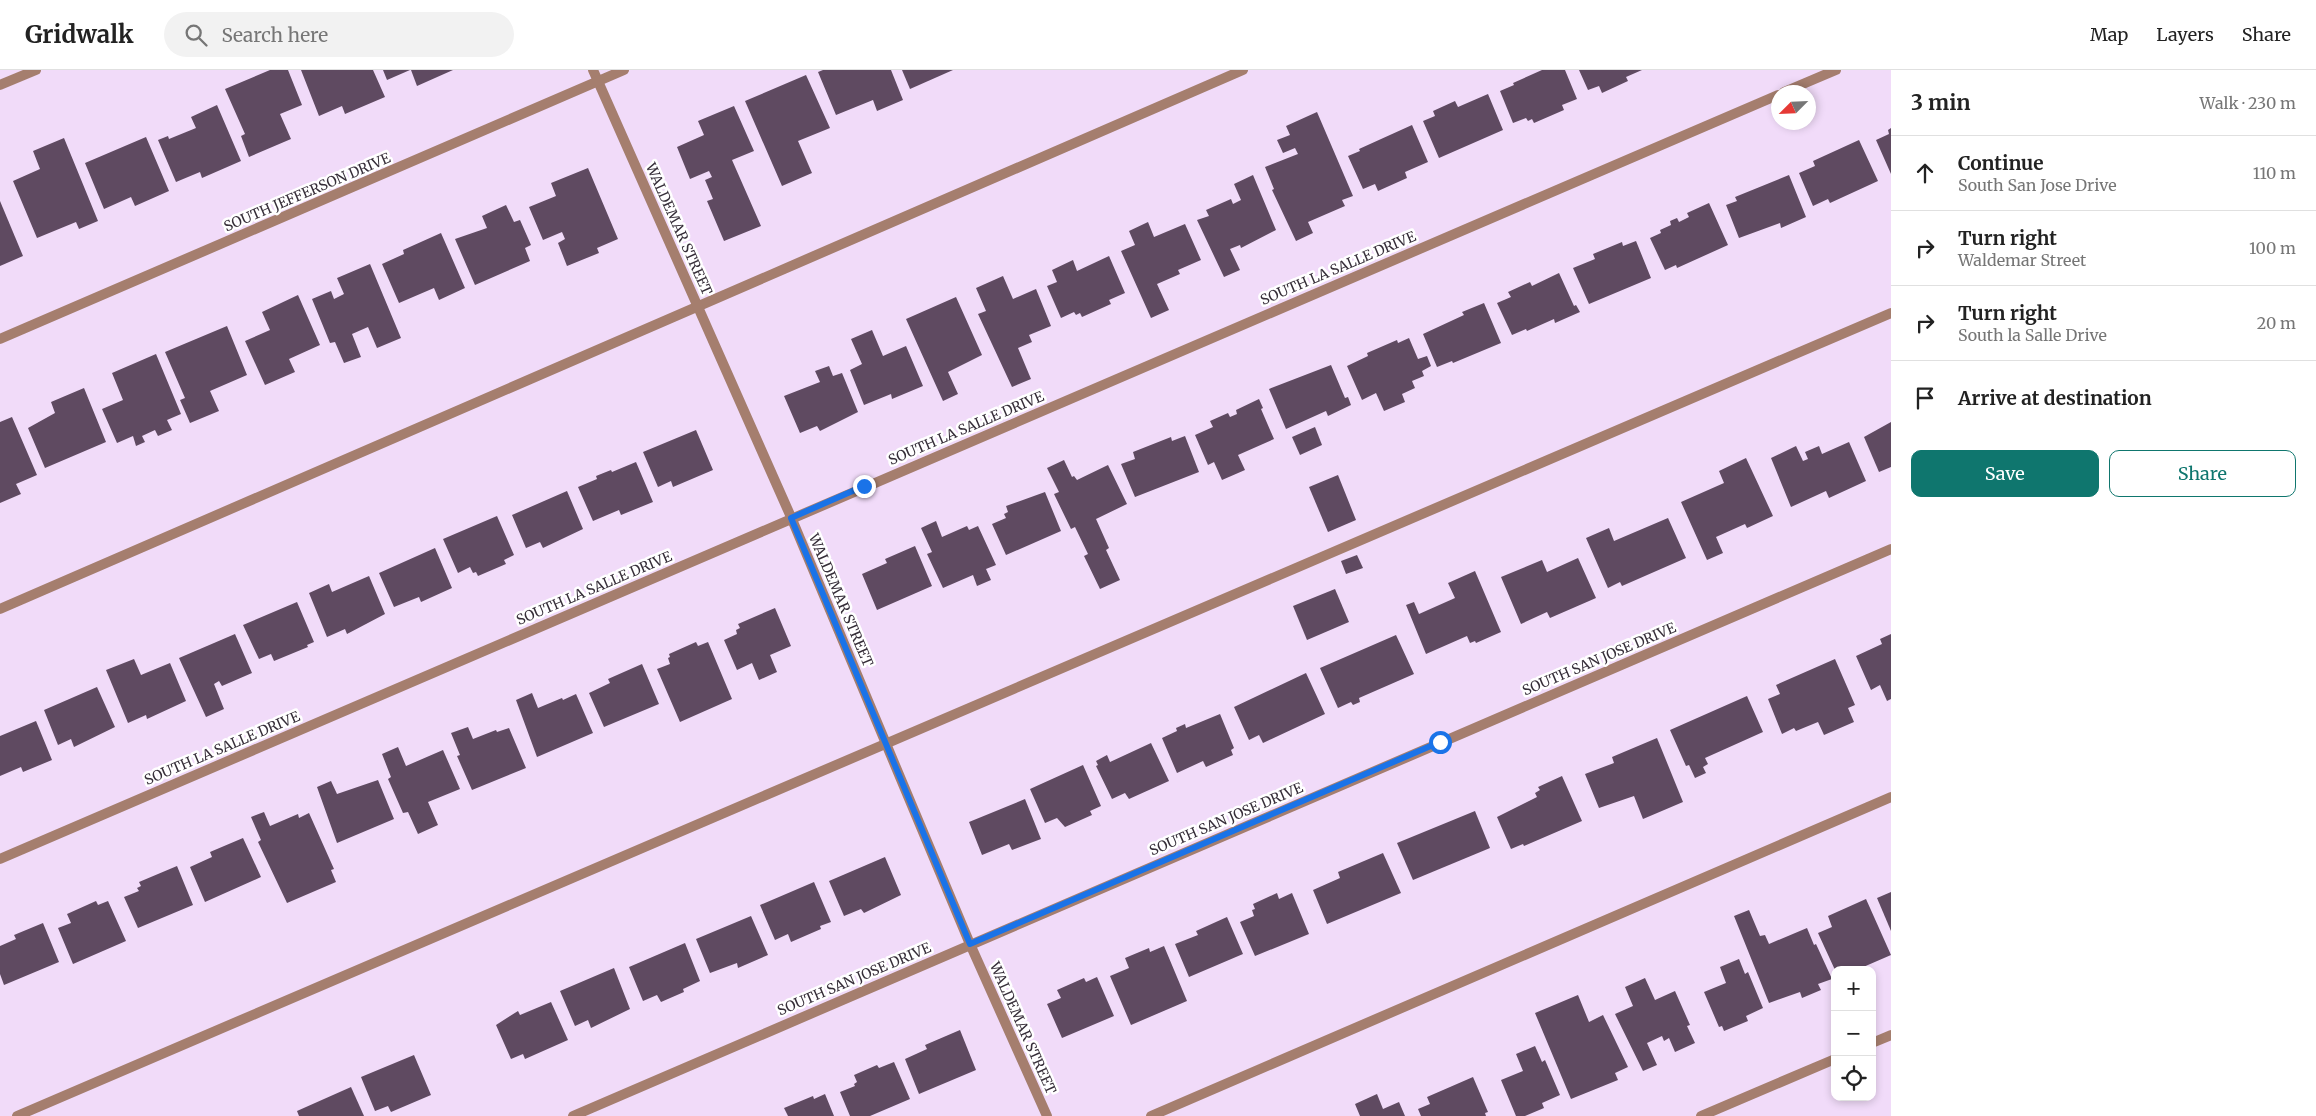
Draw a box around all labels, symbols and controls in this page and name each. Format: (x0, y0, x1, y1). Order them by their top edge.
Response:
search box (164, 12, 514, 57)
text: Gridwalk (25, 19, 134, 50)
icon: search (182, 21, 210, 49)
text: Search here (222, 23, 328, 47)
text: Map (2090, 23, 2128, 46)
text: Layers (2156, 23, 2214, 46)
text: Share (2242, 23, 2291, 46)
north arrow (1771, 85, 1816, 130)
text: 3 min (1911, 89, 1970, 116)
text: Walk · 230 m (2200, 93, 2296, 113)
street label: SOUTH JEFFERSON DRIVE (221, 149, 393, 235)
text: Continue (1958, 151, 2044, 175)
street label: WALDEMAR STREET (641, 159, 716, 298)
icon: ahead (1911, 159, 1939, 187)
text: 110 m (2253, 163, 2296, 183)
text: South San Jose Drive (1958, 175, 2117, 195)
text: Turn right (1958, 226, 2057, 250)
street label: SOUTH LA SALLE DRIVE (1258, 227, 1418, 309)
icon: right (1911, 234, 1939, 262)
text: 100 m (2249, 238, 2296, 258)
text: Waldemar Street (1958, 250, 2086, 270)
text: Turn right (1958, 301, 2057, 325)
icon: right (1911, 309, 1939, 337)
text: 20 m (2257, 313, 2296, 333)
text: South la Salle Drive (1958, 325, 2107, 345)
icon: arrive (1911, 384, 1939, 412)
text: Arrive at destination (1958, 386, 2152, 410)
street label: SOUTH LA SALLE DRIVE (886, 387, 1046, 469)
button: Save (1911, 450, 2099, 497)
button: Share (2109, 450, 2296, 497)
route end (853, 475, 876, 498)
street label: WALDEMAR STREET (804, 530, 877, 669)
street label: SOUTH LA SALLE DRIVE (514, 547, 674, 629)
street label: SOUTH SAN JOSE DRIVE (1520, 618, 1679, 700)
street label: SOUTH LA SALLE DRIVE (142, 707, 302, 789)
route start (1429, 731, 1452, 754)
street label: SOUTH SAN JOSE DRIVE (1147, 778, 1306, 860)
street label: SOUTH SAN JOSE DRIVE (775, 938, 934, 1020)
street label: WALDEMAR STREET (985, 958, 1060, 1097)
map controls (1831, 966, 1876, 1101)
button: + (1831, 966, 1876, 1011)
button: − (1831, 1011, 1876, 1056)
button: locate (1831, 1056, 1876, 1101)

